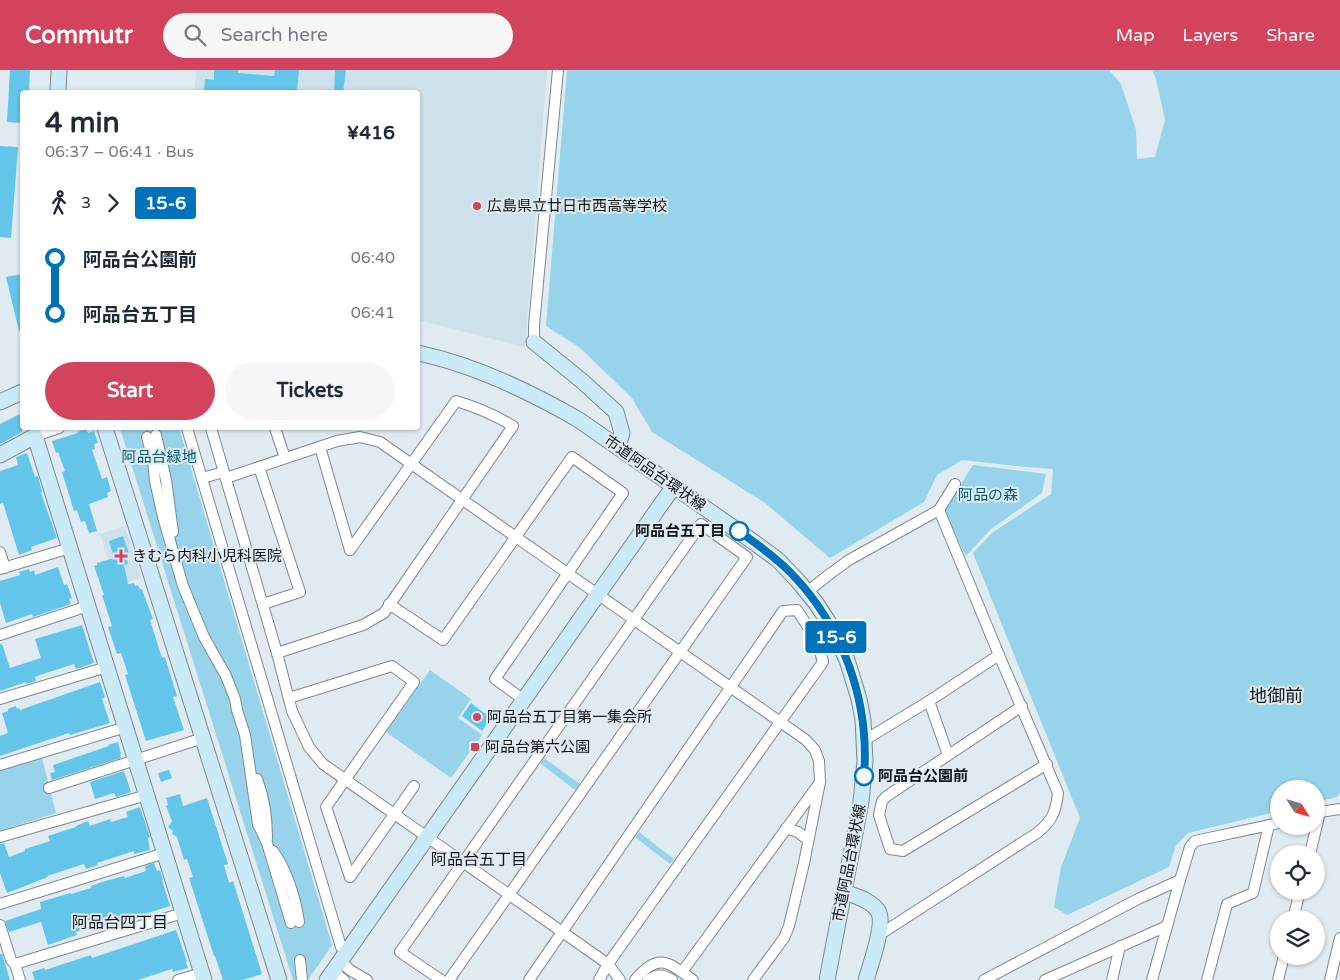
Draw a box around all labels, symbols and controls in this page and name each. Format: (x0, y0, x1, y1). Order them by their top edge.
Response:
search box (163, 13, 513, 58)
text: Commutr (25, 21, 133, 50)
icon: search (181, 21, 209, 49)
text: Search here (221, 24, 328, 46)
text: Map (1116, 24, 1155, 46)
text: Layers (1183, 24, 1238, 46)
text: Share (1266, 24, 1315, 46)
text: 4 min (45, 106, 120, 140)
text: ¥416 (347, 122, 395, 144)
text: 06:37 – 06:41 · Bus (45, 142, 194, 162)
icon: walk (45, 189, 73, 217)
icon: forward (99, 189, 127, 217)
text: 15-6 (145, 192, 186, 214)
text: 3 (81, 193, 91, 213)
place label: 広島県立廿日市西高等学校 (487, 197, 667, 215)
marker: 広島県立廿日市西高等学校 (471, 200, 483, 212)
text: 06:40 (351, 248, 395, 268)
text: 阿品台公園前 (83, 249, 197, 271)
text: 06:41 (351, 303, 395, 323)
text: 阿品台五丁目 (83, 304, 197, 326)
button: Start (45, 362, 215, 420)
button: Tickets (225, 362, 395, 420)
street label: 市道阿品台環状線 (601, 431, 709, 515)
park label: 阿品台緑地 (121, 448, 197, 466)
park label: 阿品の森 (958, 486, 1018, 504)
marker: 阿品台五丁目 (729, 521, 749, 541)
place label: 阿品台五丁目 (635, 522, 725, 540)
place label: きむら内科小児科医院 (132, 547, 282, 565)
marker: きむら内科小児科医院 (114, 549, 128, 563)
line badge: 15-6 (801, 621, 871, 653)
text: 15-6 (815, 626, 857, 648)
district label: 地御前 (1249, 685, 1303, 707)
place label: 阿品台五丁目第一集会所 (487, 708, 652, 726)
marker: 阿品台五丁目第一集会所 (471, 711, 483, 723)
place label: 阿品台第六公園 (485, 738, 590, 756)
marker: 阿品台第六公園 (469, 741, 481, 753)
marker: 阿品台公園前 (854, 766, 874, 786)
place label: 阿品台公園前 (878, 767, 968, 785)
north arrow (1270, 780, 1325, 835)
map controls (1270, 780, 1325, 965)
street label: 市道阿品台環状線 (829, 802, 869, 924)
button: locate (1270, 845, 1325, 900)
district label: 阿品台五丁目 (431, 850, 527, 870)
button: layers (1270, 910, 1325, 965)
district label: 阿品台四丁目 (72, 913, 168, 933)

